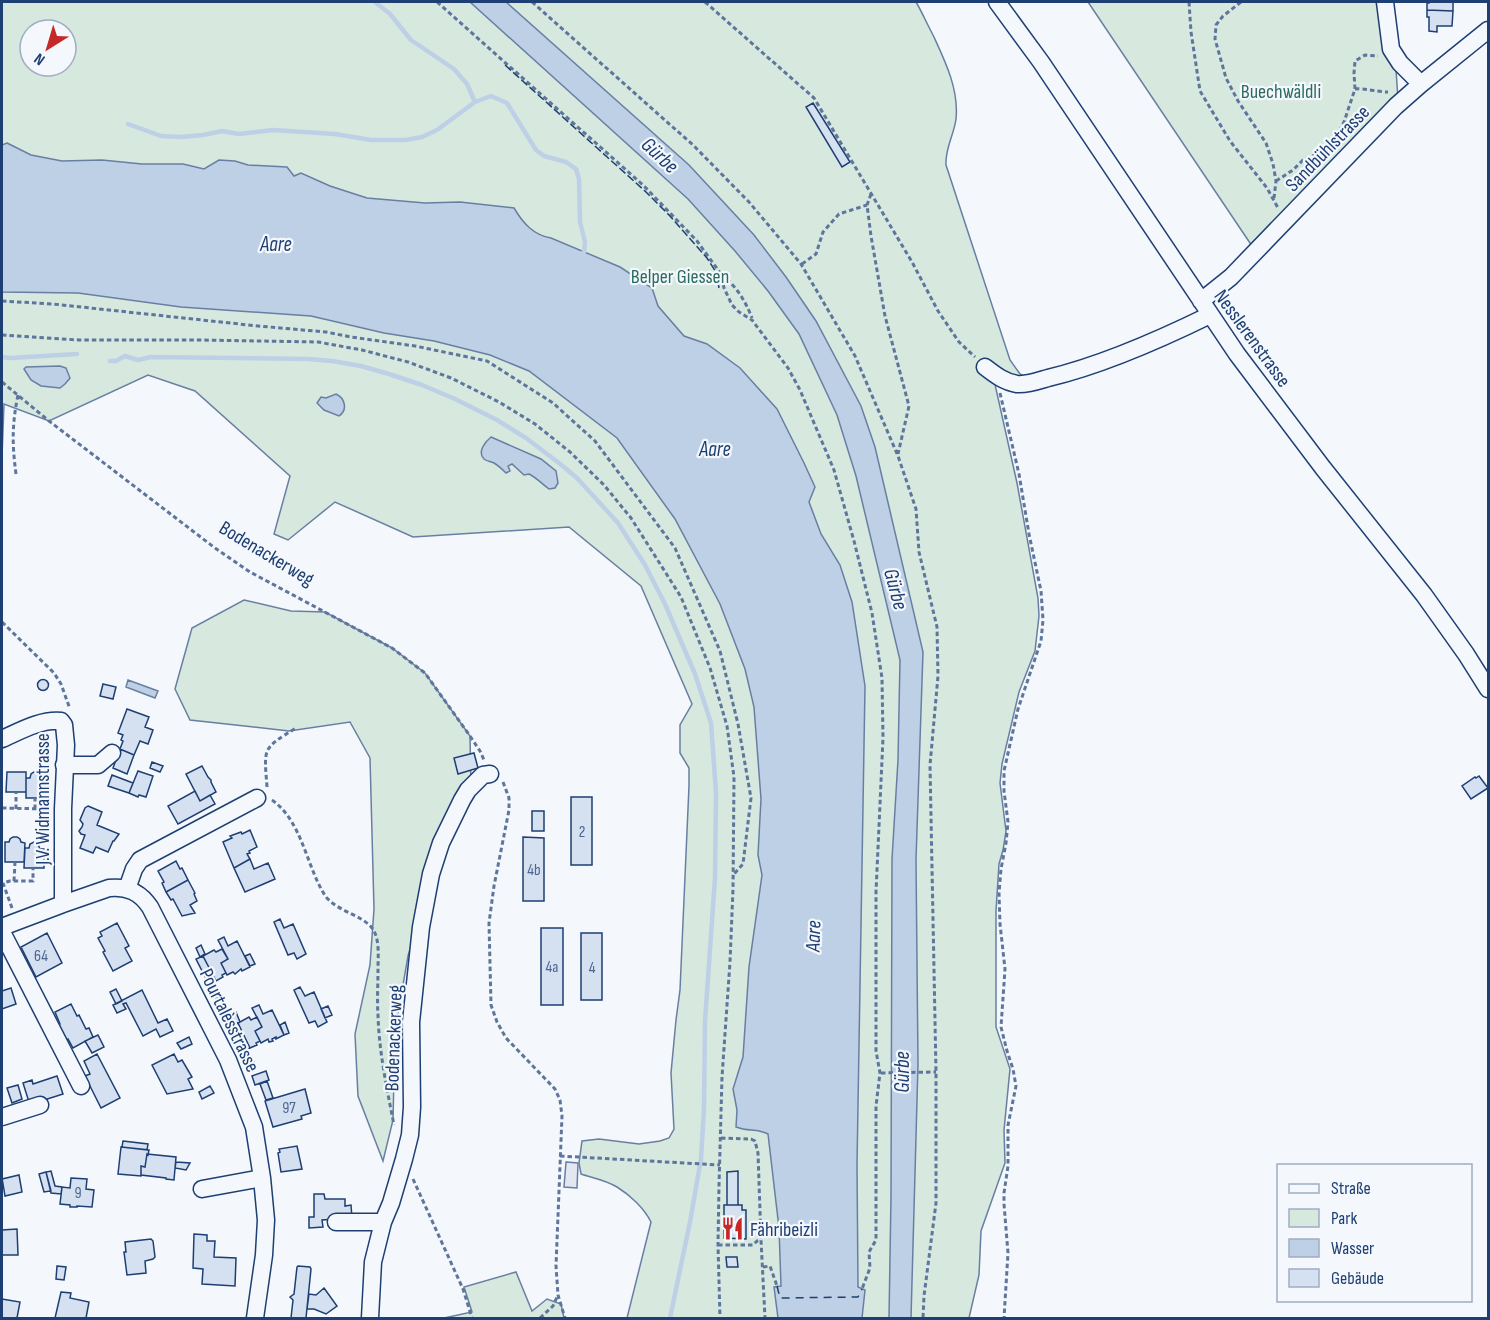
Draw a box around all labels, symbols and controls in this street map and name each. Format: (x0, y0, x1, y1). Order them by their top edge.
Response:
north arrow (18, 18, 78, 78)
text: N (31, 49, 49, 69)
park label: Buechwäldli (1241, 80, 1321, 104)
street label: Sandbühlstrasse (1281, 101, 1375, 197)
water label: Gürbe (636, 132, 683, 179)
water label: Aare (259, 232, 292, 257)
park label: Belper Giessen (631, 265, 729, 289)
street label: Nesslerenstrasse (1209, 285, 1296, 392)
water label: Aare (698, 437, 731, 462)
street label: Bodenackerweg (215, 516, 318, 592)
water label: Gürbe (878, 566, 913, 612)
street label: J.V. Widmannstrasse (31, 733, 55, 866)
house number: 2 (579, 823, 585, 842)
house number: 4b (527, 861, 541, 880)
water label: Aare (800, 920, 827, 953)
house number: 64 (34, 947, 48, 966)
house number: 4a (546, 958, 558, 977)
house number: 4 (589, 959, 596, 978)
street label: Pourtalèsstrasse (194, 965, 264, 1076)
street label: Bodenackerweg (380, 984, 408, 1092)
water label: Gürbe (890, 1051, 915, 1093)
house number: 97 (282, 1099, 296, 1118)
legend (1277, 1164, 1472, 1302)
text: Straße (1331, 1178, 1371, 1199)
house number: 9 (74, 1184, 82, 1203)
text: Park (1331, 1208, 1357, 1229)
restaurant icon: Fähribeizli (719, 1216, 745, 1242)
place label: Fähribeizli (750, 1218, 818, 1242)
text: Wasser (1331, 1238, 1374, 1259)
text: Gebäude (1331, 1268, 1384, 1289)

